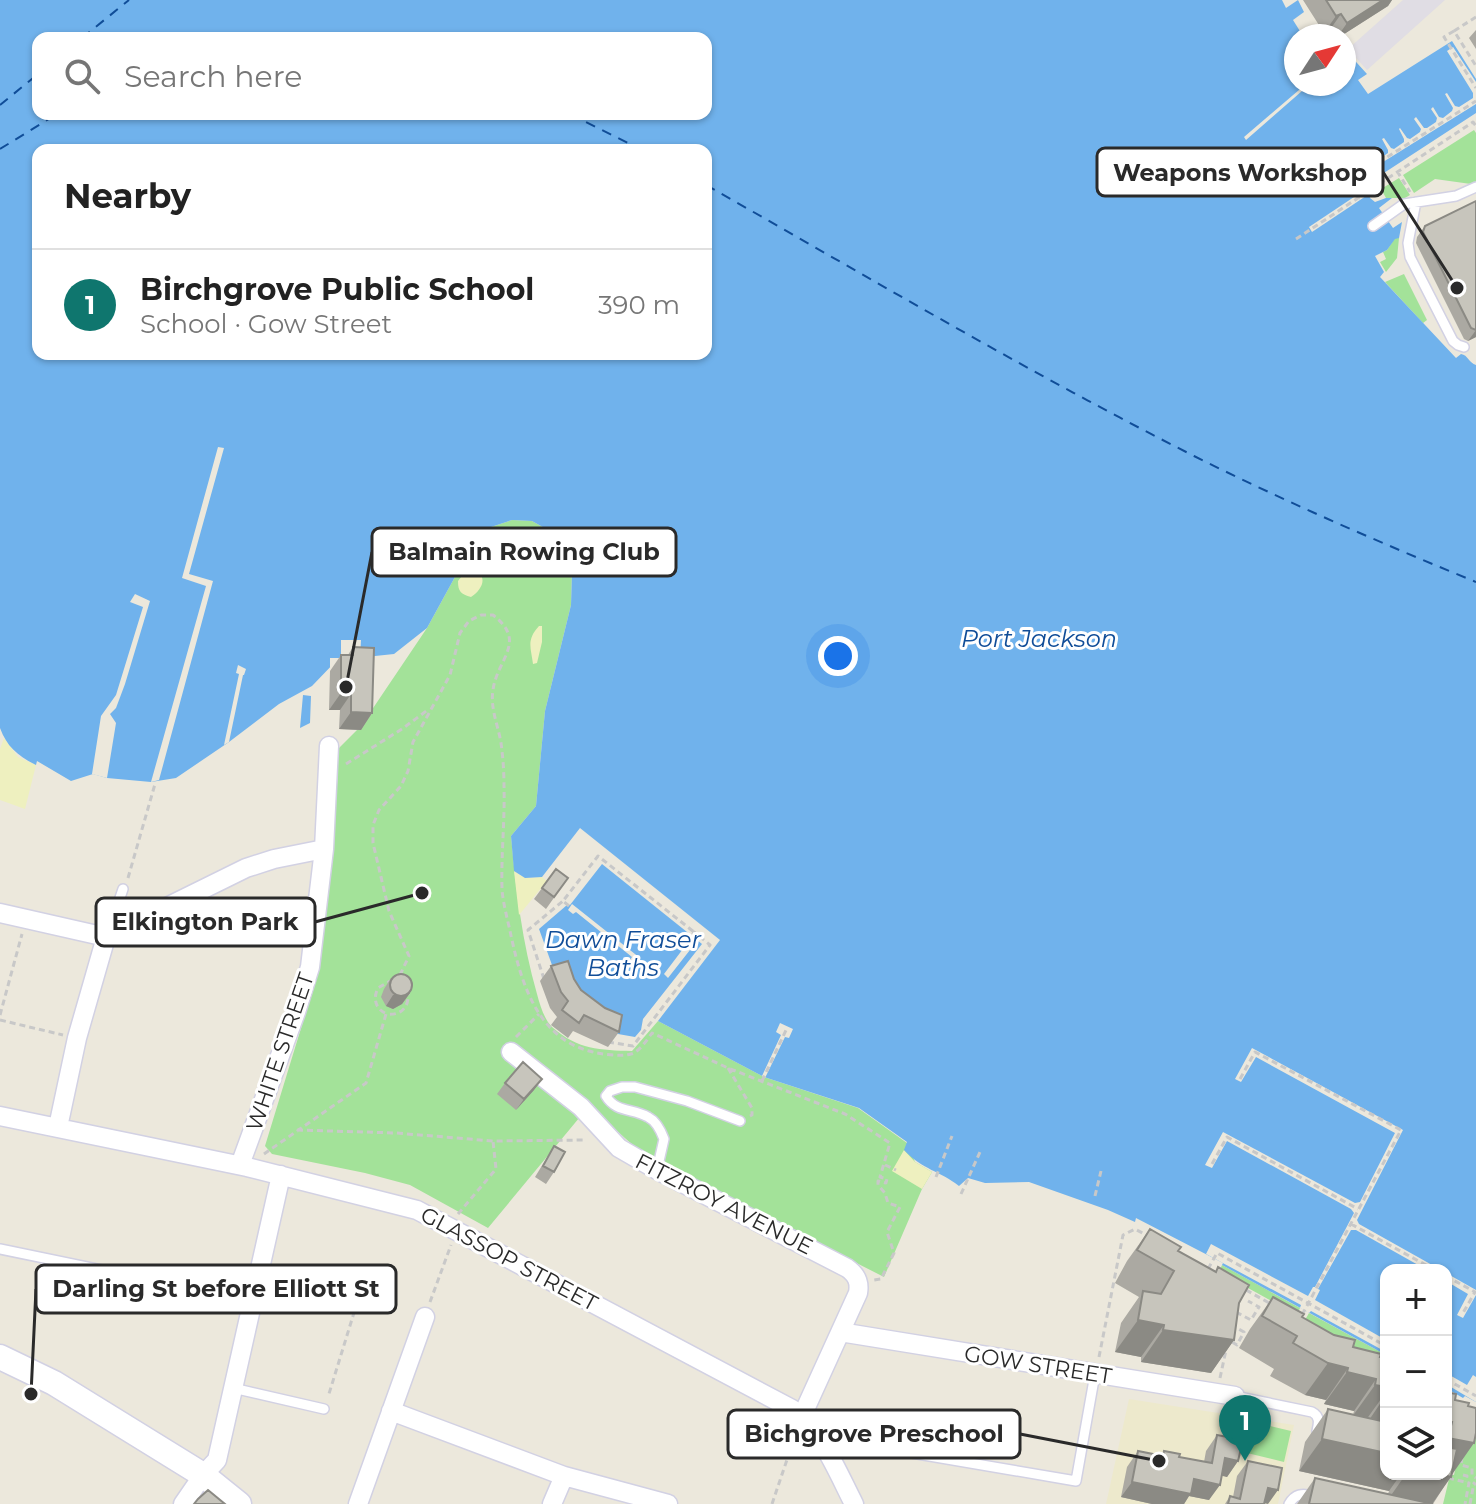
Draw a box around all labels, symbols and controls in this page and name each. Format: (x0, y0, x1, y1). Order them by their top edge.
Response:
north arrow (1284, 24, 1356, 96)
search box (32, 32, 712, 120)
icon: search (60, 54, 104, 98)
text: Search here (124, 58, 302, 95)
callout: Weapons Workshop (1097, 148, 1383, 196)
text: Weapons Workshop (1113, 158, 1367, 187)
text: Nearby (64, 175, 191, 217)
text: Birchgrove Public School (140, 271, 534, 308)
text: 1 (85, 289, 95, 321)
text: 390 m (598, 289, 680, 321)
text: School · Gow Street (140, 308, 392, 340)
callout: Balmain Rowing Club (372, 528, 676, 576)
text: Balmain Rowing Club (388, 537, 660, 566)
water label: Port Jackson (961, 624, 1117, 653)
your location (818, 636, 858, 676)
callout: Elkington Park (96, 898, 315, 946)
text: Elkington Park (112, 907, 299, 936)
water label: Dawn Fraser Baths (545, 925, 702, 982)
street label: WHITE STREET (240, 969, 320, 1135)
street label: FITZROY AVENUE (631, 1148, 817, 1260)
street label: GLASSOP STREET (416, 1201, 603, 1317)
map controls (1380, 1264, 1452, 1480)
button: + (1380, 1264, 1452, 1336)
callout: Darling St before Elliott St (36, 1265, 396, 1313)
text: Darling St before Elliott St (52, 1274, 380, 1303)
button: − (1380, 1336, 1452, 1408)
street label: GOW STREET (962, 1340, 1114, 1390)
pin: 1 (1219, 1395, 1271, 1461)
button: layers (1380, 1408, 1452, 1480)
callout: Bichgrove Preschool (728, 1410, 1020, 1458)
text: Bichgrove Preschool (744, 1419, 1004, 1448)

